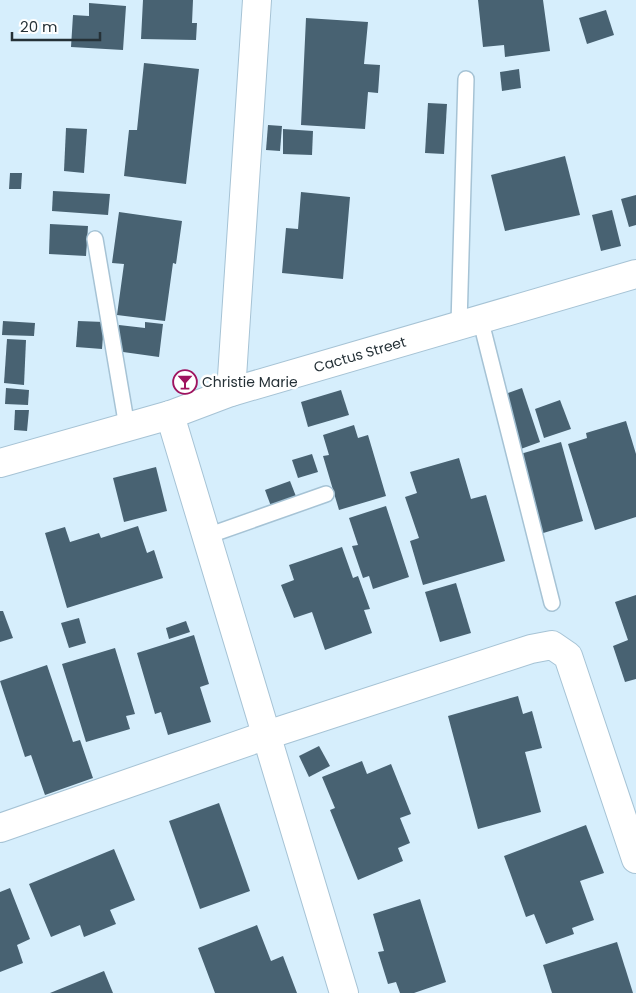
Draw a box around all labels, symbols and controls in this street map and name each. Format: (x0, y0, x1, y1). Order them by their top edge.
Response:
scale bar (12, 10, 100, 42)
text: 20 m (20, 16, 58, 37)
street label: Cactus Street (311, 332, 408, 377)
bar icon: Christie Marie (172, 369, 198, 395)
place label: Christie Marie (202, 372, 298, 392)

